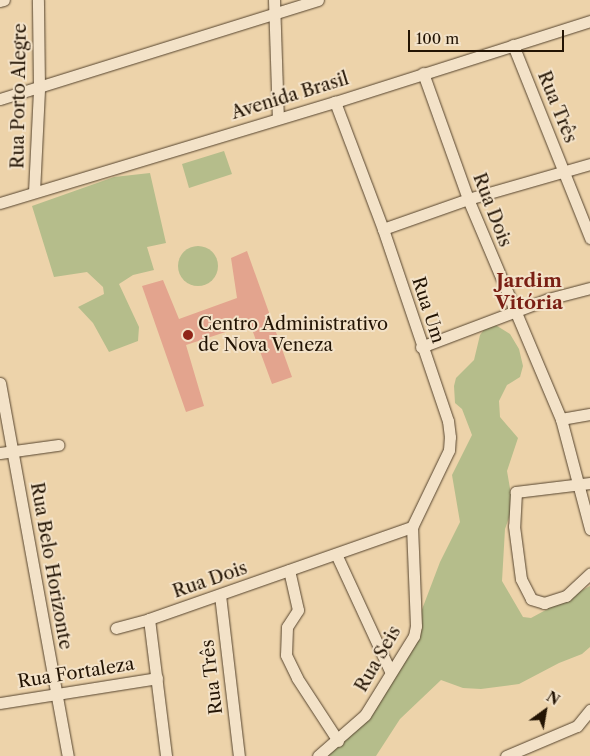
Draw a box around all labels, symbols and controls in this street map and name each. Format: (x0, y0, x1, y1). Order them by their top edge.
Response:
scale bar (410, 20, 566, 52)
street label: Rua Porto Alegre (7, 23, 31, 169)
text: 100 m (416, 29, 459, 48)
street label: Avenida Brasil (229, 68, 351, 124)
street label: Rua Três (533, 68, 581, 146)
street label: Rua Dois (468, 170, 516, 250)
district label: Jardim Vitória (495, 270, 563, 314)
street label: Rua Um (407, 274, 449, 346)
place label: Centro Administrativo de Nova Veneza (198, 314, 389, 356)
marker: Centro Administrativo de Nova Veneza (182, 329, 194, 341)
street label: Rua Belo Horizonte (26, 481, 76, 651)
street label: Rua Dois (170, 557, 250, 603)
street label: Rua Seis (350, 622, 406, 696)
street label: Rua Três (197, 638, 227, 716)
street label: Rua Fortaleza (16, 653, 136, 693)
north arrow (520, 686, 570, 736)
text: N (543, 687, 563, 709)

